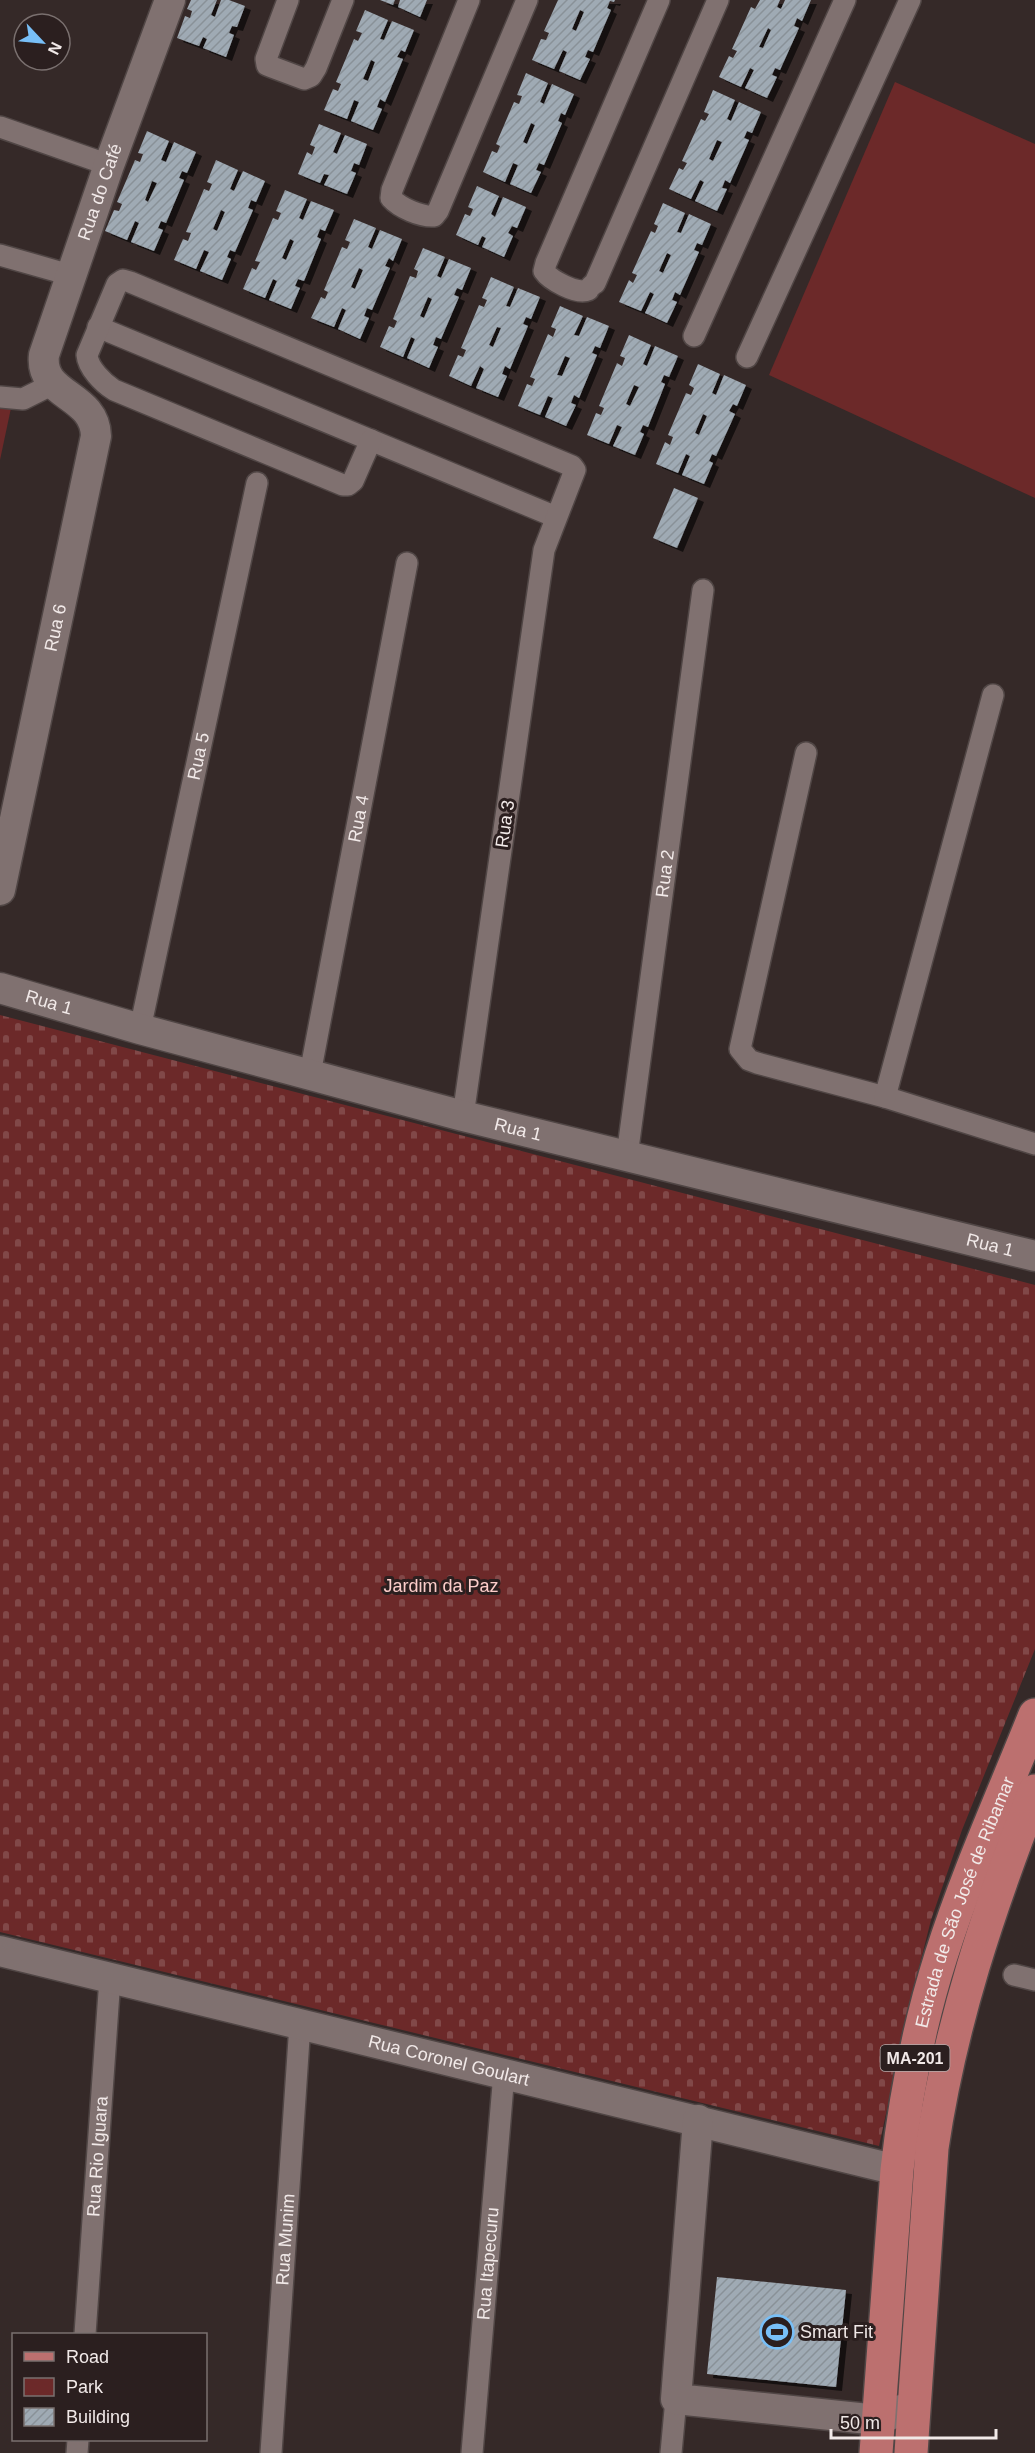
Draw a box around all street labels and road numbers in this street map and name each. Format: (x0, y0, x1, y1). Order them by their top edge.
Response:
street label: Rua do Café (74, 141, 126, 243)
street label: Rua 6 (41, 602, 70, 653)
street label: Rua 5 (184, 731, 213, 782)
street label: Rua 4 (344, 793, 373, 844)
street label: Rua 3 (492, 799, 518, 849)
street label: Rua 2 (652, 848, 678, 899)
street label: Rua 1 (23, 986, 75, 1019)
street label: Rua 1 (492, 1114, 544, 1145)
street label: Rua 1 (964, 1230, 1016, 1260)
street label: Estrada de São José de Ribamar (912, 1774, 1019, 2030)
street label: Rua Coronel Goulart (366, 2031, 531, 2090)
road number: MA-201 (880, 2045, 950, 2071)
street label: Rua Rio Iguara (83, 2094, 112, 2218)
street label: Rua Munim (272, 2193, 299, 2286)
street label: Rua Itapecuru (473, 2206, 503, 2321)

